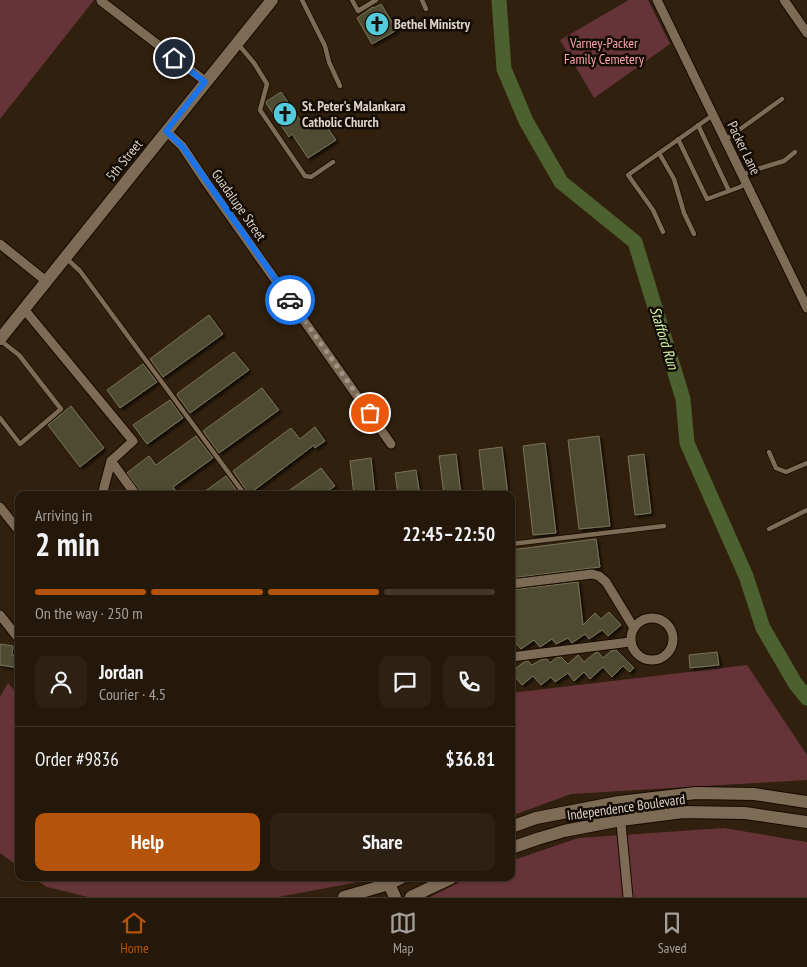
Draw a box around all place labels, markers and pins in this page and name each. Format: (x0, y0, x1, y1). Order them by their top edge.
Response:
church icon: Bethel Ministry (364, 11, 390, 37)
place label: Bethel Ministry (394, 15, 470, 33)
pin (153, 37, 195, 79)
place label: St. Peter's Malankara Catholic Church (302, 97, 406, 131)
church icon: St. Peter's Malankara Catholic Church (272, 101, 298, 127)
pin (349, 392, 391, 434)

